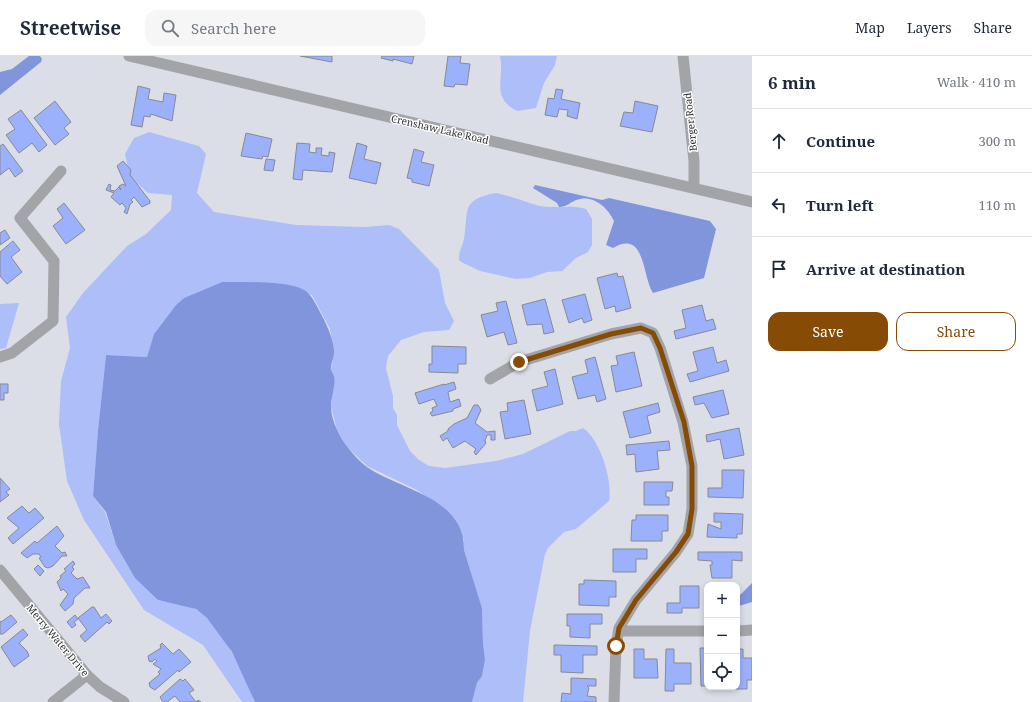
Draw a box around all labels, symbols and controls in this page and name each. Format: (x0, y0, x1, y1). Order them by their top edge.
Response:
search box (145, 10, 425, 46)
text: Streetwise (20, 15, 121, 41)
icon: search (159, 17, 181, 39)
text: Search here (191, 18, 276, 38)
text: Map (855, 18, 885, 37)
text: Layers (907, 18, 952, 37)
text: Share (974, 18, 1012, 37)
text: 6 min (768, 71, 816, 94)
text: Walk · 410 m (937, 73, 1016, 91)
street label: Berger Road (680, 92, 700, 152)
street label: Crenshaw Lake Road (390, 111, 490, 147)
icon: ahead (768, 130, 790, 152)
text: Continue (806, 131, 875, 151)
text: 300 m (979, 132, 1016, 150)
icon: left (768, 194, 790, 216)
text: Turn left (806, 195, 874, 215)
text: 110 m (979, 196, 1016, 214)
icon: arrive (768, 258, 790, 280)
text: Arrive at destination (806, 259, 965, 279)
button: Save (768, 312, 888, 351)
button: Share (896, 312, 1016, 351)
route end (510, 353, 528, 371)
map controls (704, 582, 740, 690)
button: + (704, 582, 740, 618)
street label: Merry Water Drive (24, 601, 92, 679)
button: − (704, 618, 740, 654)
route start (607, 637, 625, 655)
button: locate (704, 654, 740, 690)

